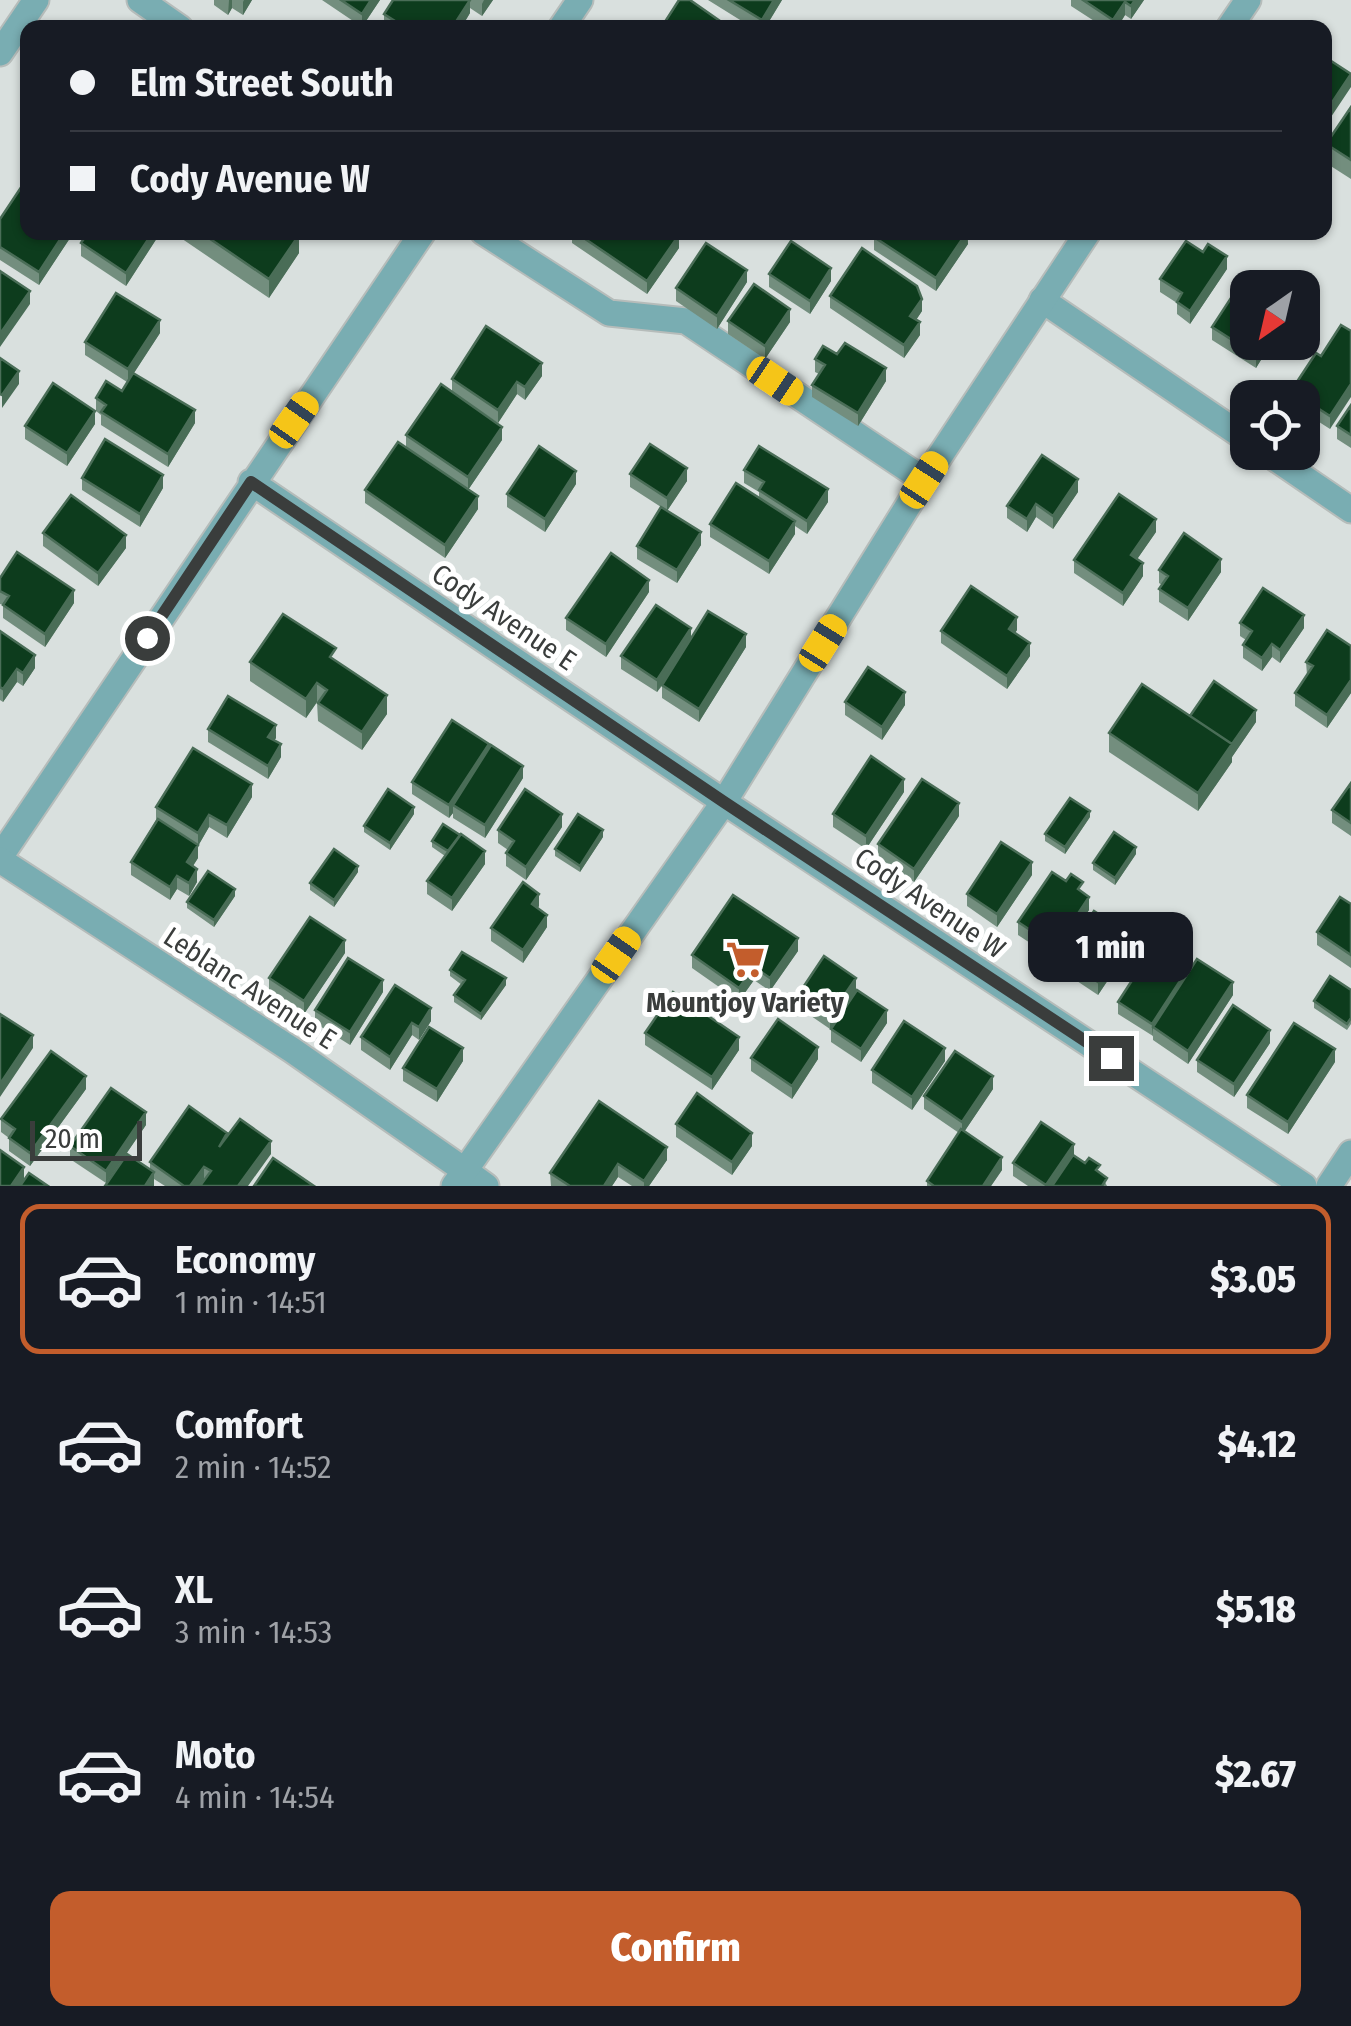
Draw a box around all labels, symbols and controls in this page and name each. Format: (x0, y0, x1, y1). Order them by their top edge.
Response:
text: Elm Street South (130, 60, 394, 106)
text: Cody Avenue W (130, 156, 370, 202)
north arrow (1230, 270, 1320, 360)
map controls (1230, 270, 1320, 470)
car (742, 352, 808, 410)
button: locate (1230, 380, 1320, 470)
car (265, 387, 323, 453)
car (895, 447, 953, 513)
street label: Cody Avenue E (426, 557, 582, 677)
car (794, 610, 852, 676)
route start (125, 616, 170, 661)
street label: Cody Avenue W (849, 841, 1011, 965)
callout: 1 min (1028, 913, 1194, 983)
street label: Leblanc Avenue E (158, 920, 342, 1056)
car (587, 922, 645, 988)
text: 1 min (1076, 928, 1145, 966)
supermarket icon: Mountjoy Variety (724, 939, 766, 981)
place label: Mountjoy Variety (646, 986, 844, 1019)
route end (1089, 1036, 1134, 1081)
scale bar (30, 1116, 142, 1160)
text: 20 m (45, 1122, 100, 1155)
icon: car (55, 1234, 145, 1324)
text: Economy (175, 1237, 315, 1283)
text: $3.05 (1210, 1256, 1296, 1302)
text: 1 min · 14:51 (175, 1283, 327, 1321)
icon: car (55, 1399, 145, 1489)
text: Comfort (175, 1402, 303, 1448)
text: $4.12 (1218, 1421, 1296, 1467)
text: 2 min · 14:52 (175, 1448, 331, 1486)
icon: car (55, 1564, 145, 1654)
text: XL (175, 1567, 213, 1613)
text: $5.18 (1216, 1586, 1296, 1632)
text: 3 min · 14:53 (175, 1613, 332, 1651)
icon: car (55, 1729, 145, 1819)
text: Moto (175, 1732, 256, 1778)
text: $2.67 (1215, 1751, 1296, 1797)
text: 4 min · 14:54 (175, 1778, 334, 1816)
button: Confirm (50, 1891, 1301, 2006)

